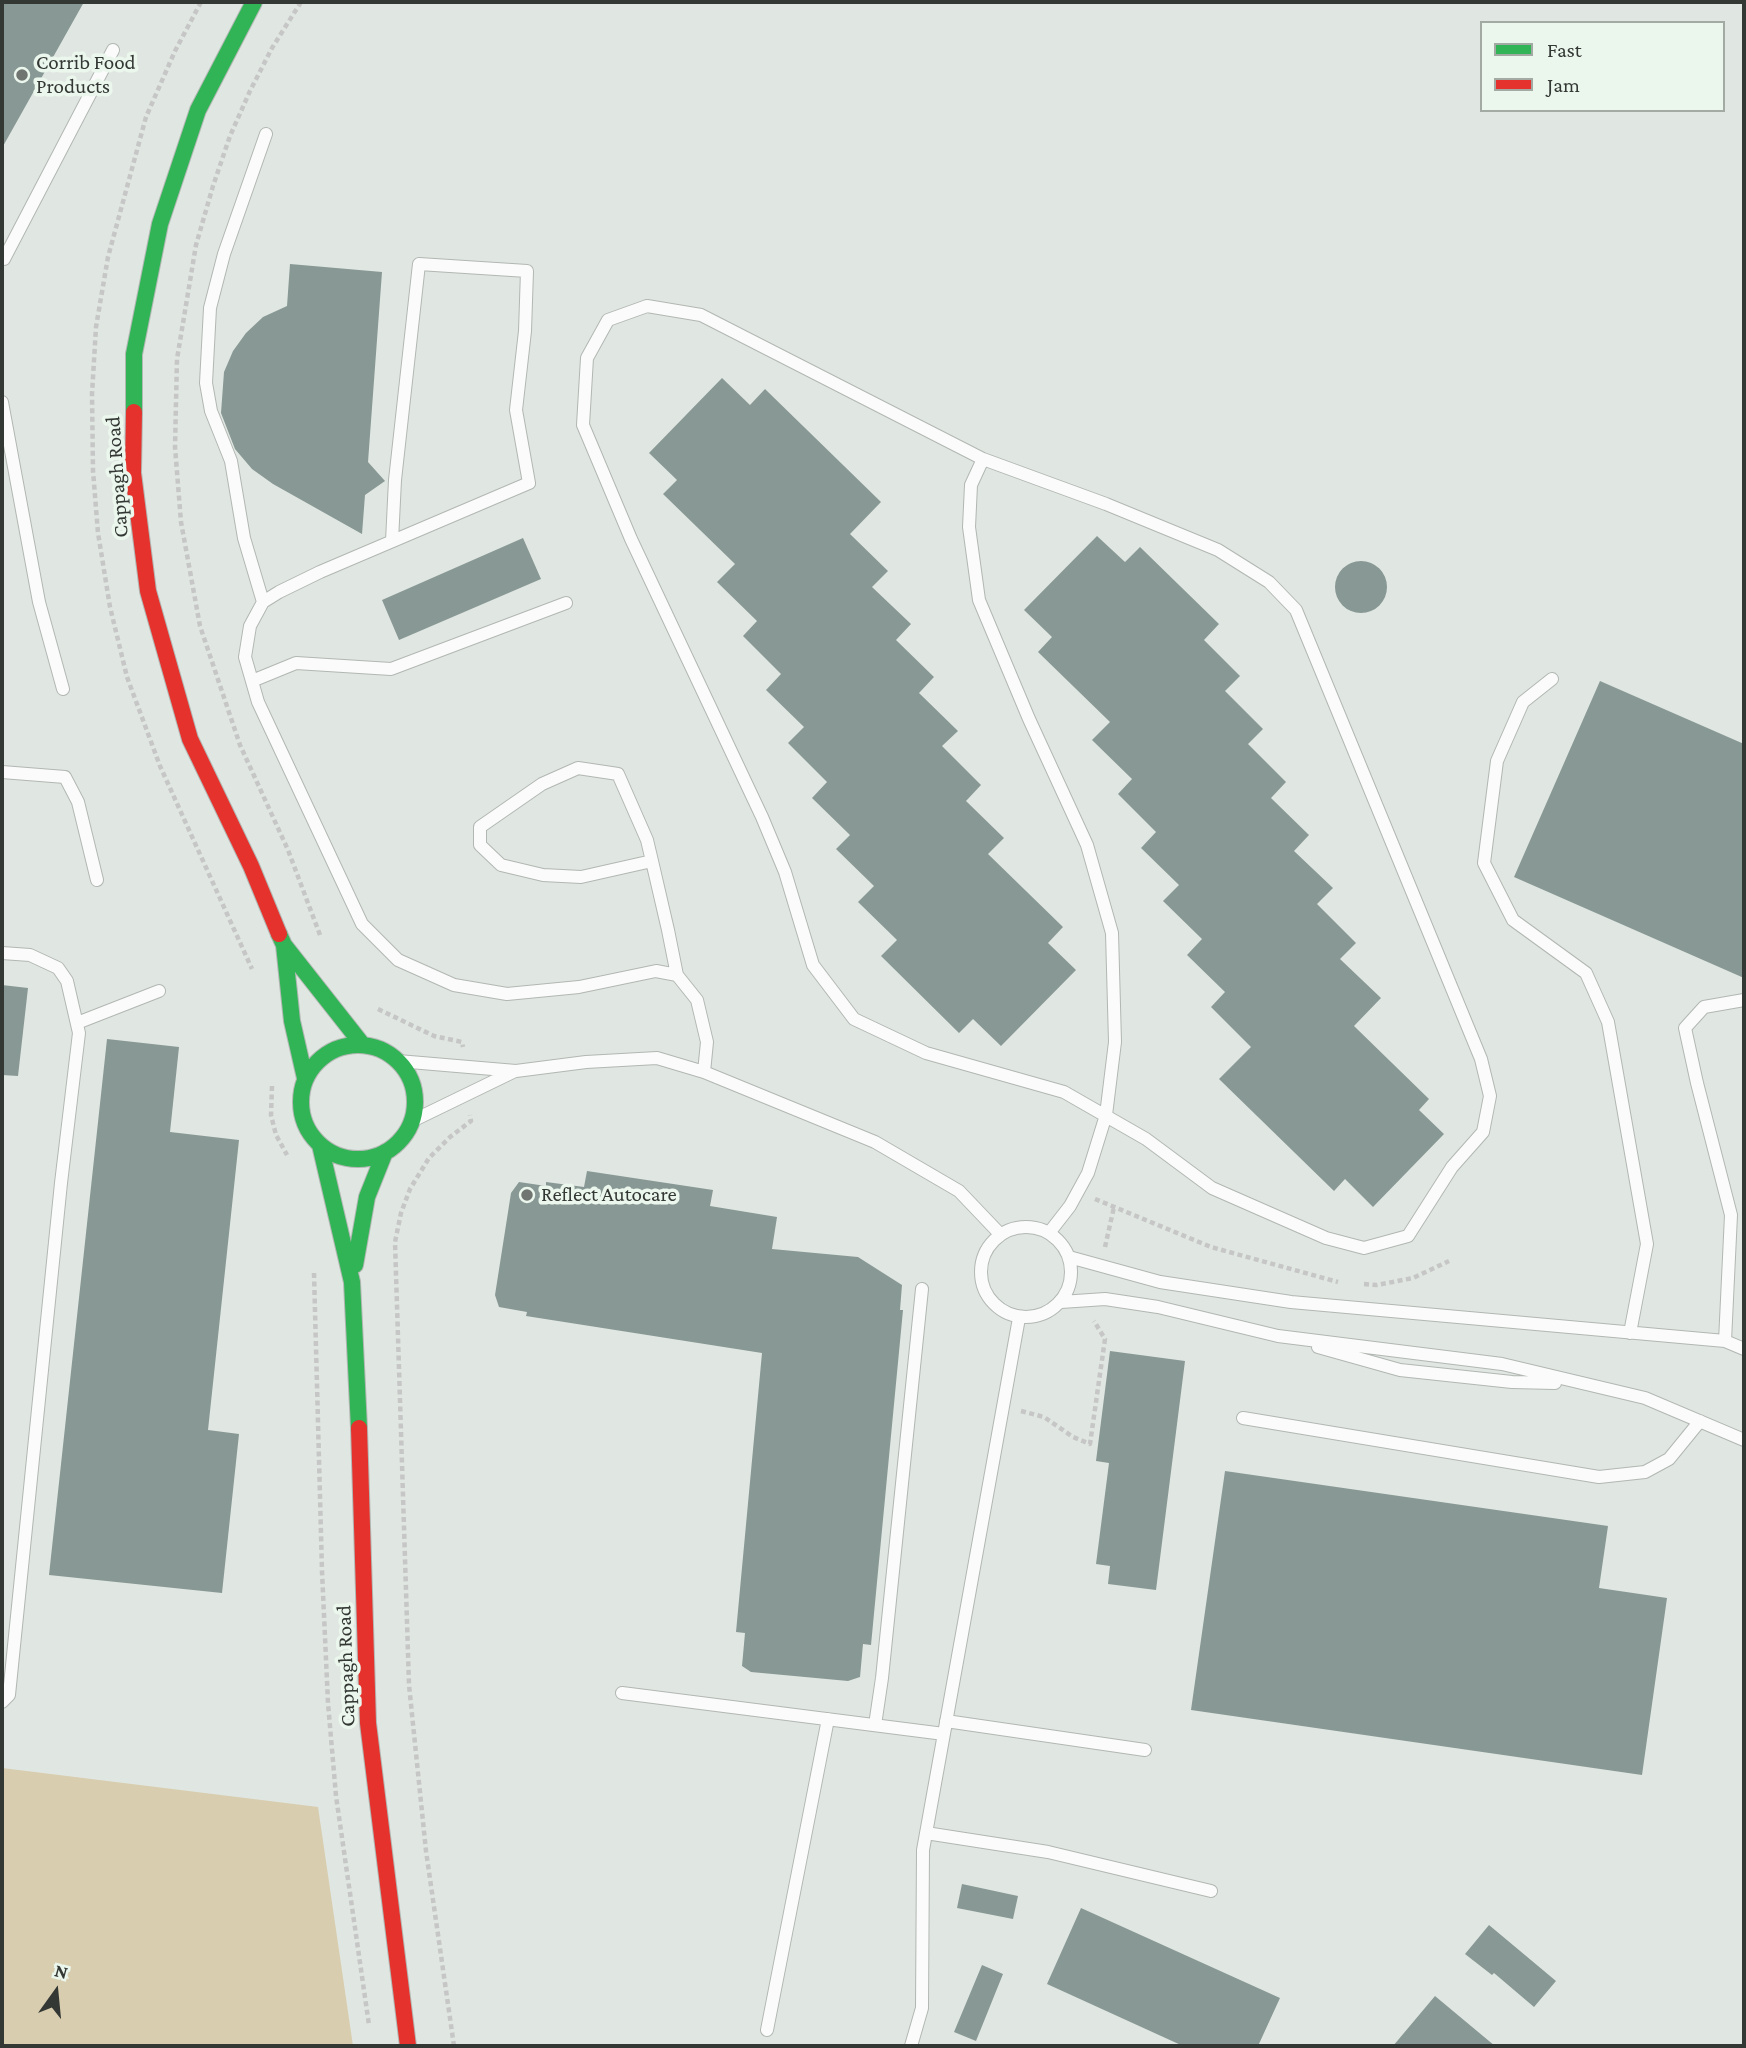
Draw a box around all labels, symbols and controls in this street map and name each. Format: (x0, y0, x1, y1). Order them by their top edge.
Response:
legend (1480, 21, 1725, 112)
text: Fast (1547, 38, 1582, 62)
place label: Corrib Food Products (36, 50, 136, 100)
marker: Corrib Food Products (14, 67, 30, 83)
text: Jam (1547, 73, 1580, 97)
street label: Cappagh Road (100, 415, 134, 539)
place label: Reflect Autocare (541, 1182, 677, 1208)
marker: Reflect Autocare (519, 1187, 535, 1203)
street label: Cappagh Road (331, 1605, 361, 1727)
north arrow (21, 1957, 91, 2027)
text: N (53, 1959, 71, 1983)

